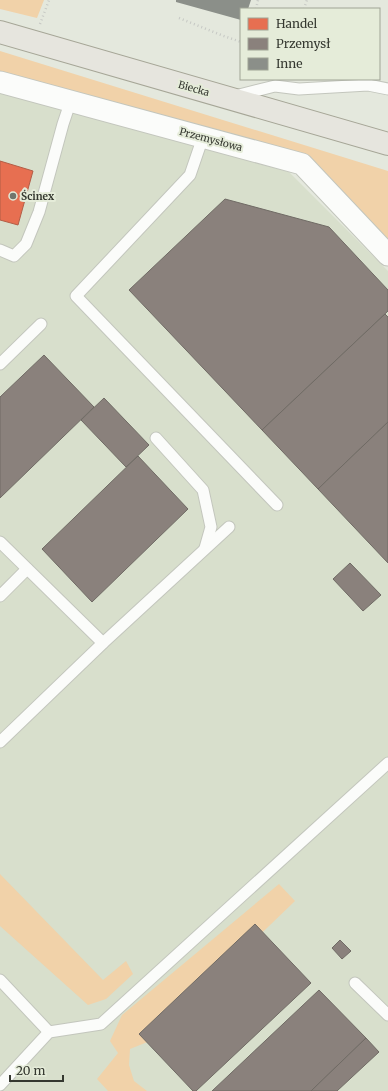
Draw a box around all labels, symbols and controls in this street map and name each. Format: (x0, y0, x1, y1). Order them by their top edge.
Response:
legend (240, 8, 380, 80)
text: Handel (276, 16, 318, 31)
text: Przemysł (276, 36, 330, 51)
text: Inne (276, 56, 302, 71)
street label: Biecka (177, 78, 212, 99)
street label: Przemysłowa (178, 125, 244, 154)
place label: Ścinex (21, 189, 55, 203)
marker: Ścinex (8, 191, 18, 201)
scale bar (10, 1057, 63, 1083)
text: 20 m (16, 1063, 45, 1078)

